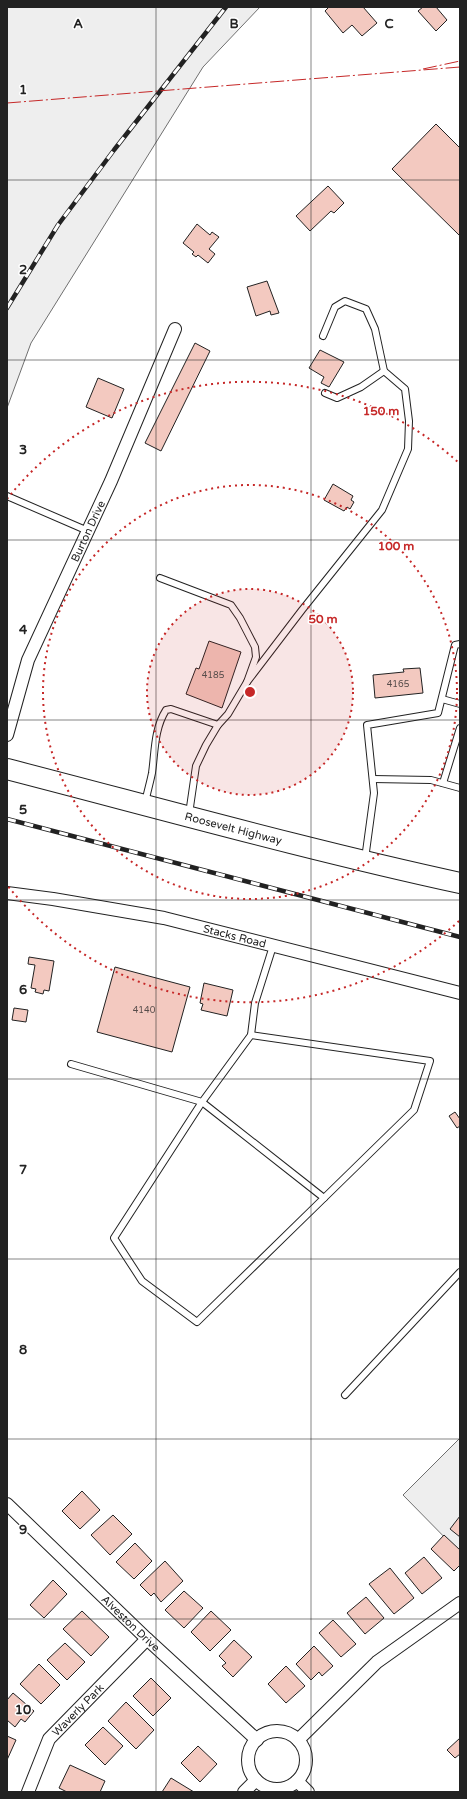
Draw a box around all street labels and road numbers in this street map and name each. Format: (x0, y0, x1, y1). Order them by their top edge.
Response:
street label: Burton Drive (68, 498, 108, 564)
street label: Roosevelt Highway (183, 809, 283, 847)
street label: Stacks Road (202, 922, 268, 950)
street label: Alveston Drive (99, 1592, 163, 1654)
street label: Waverly Park (49, 1681, 106, 1739)

